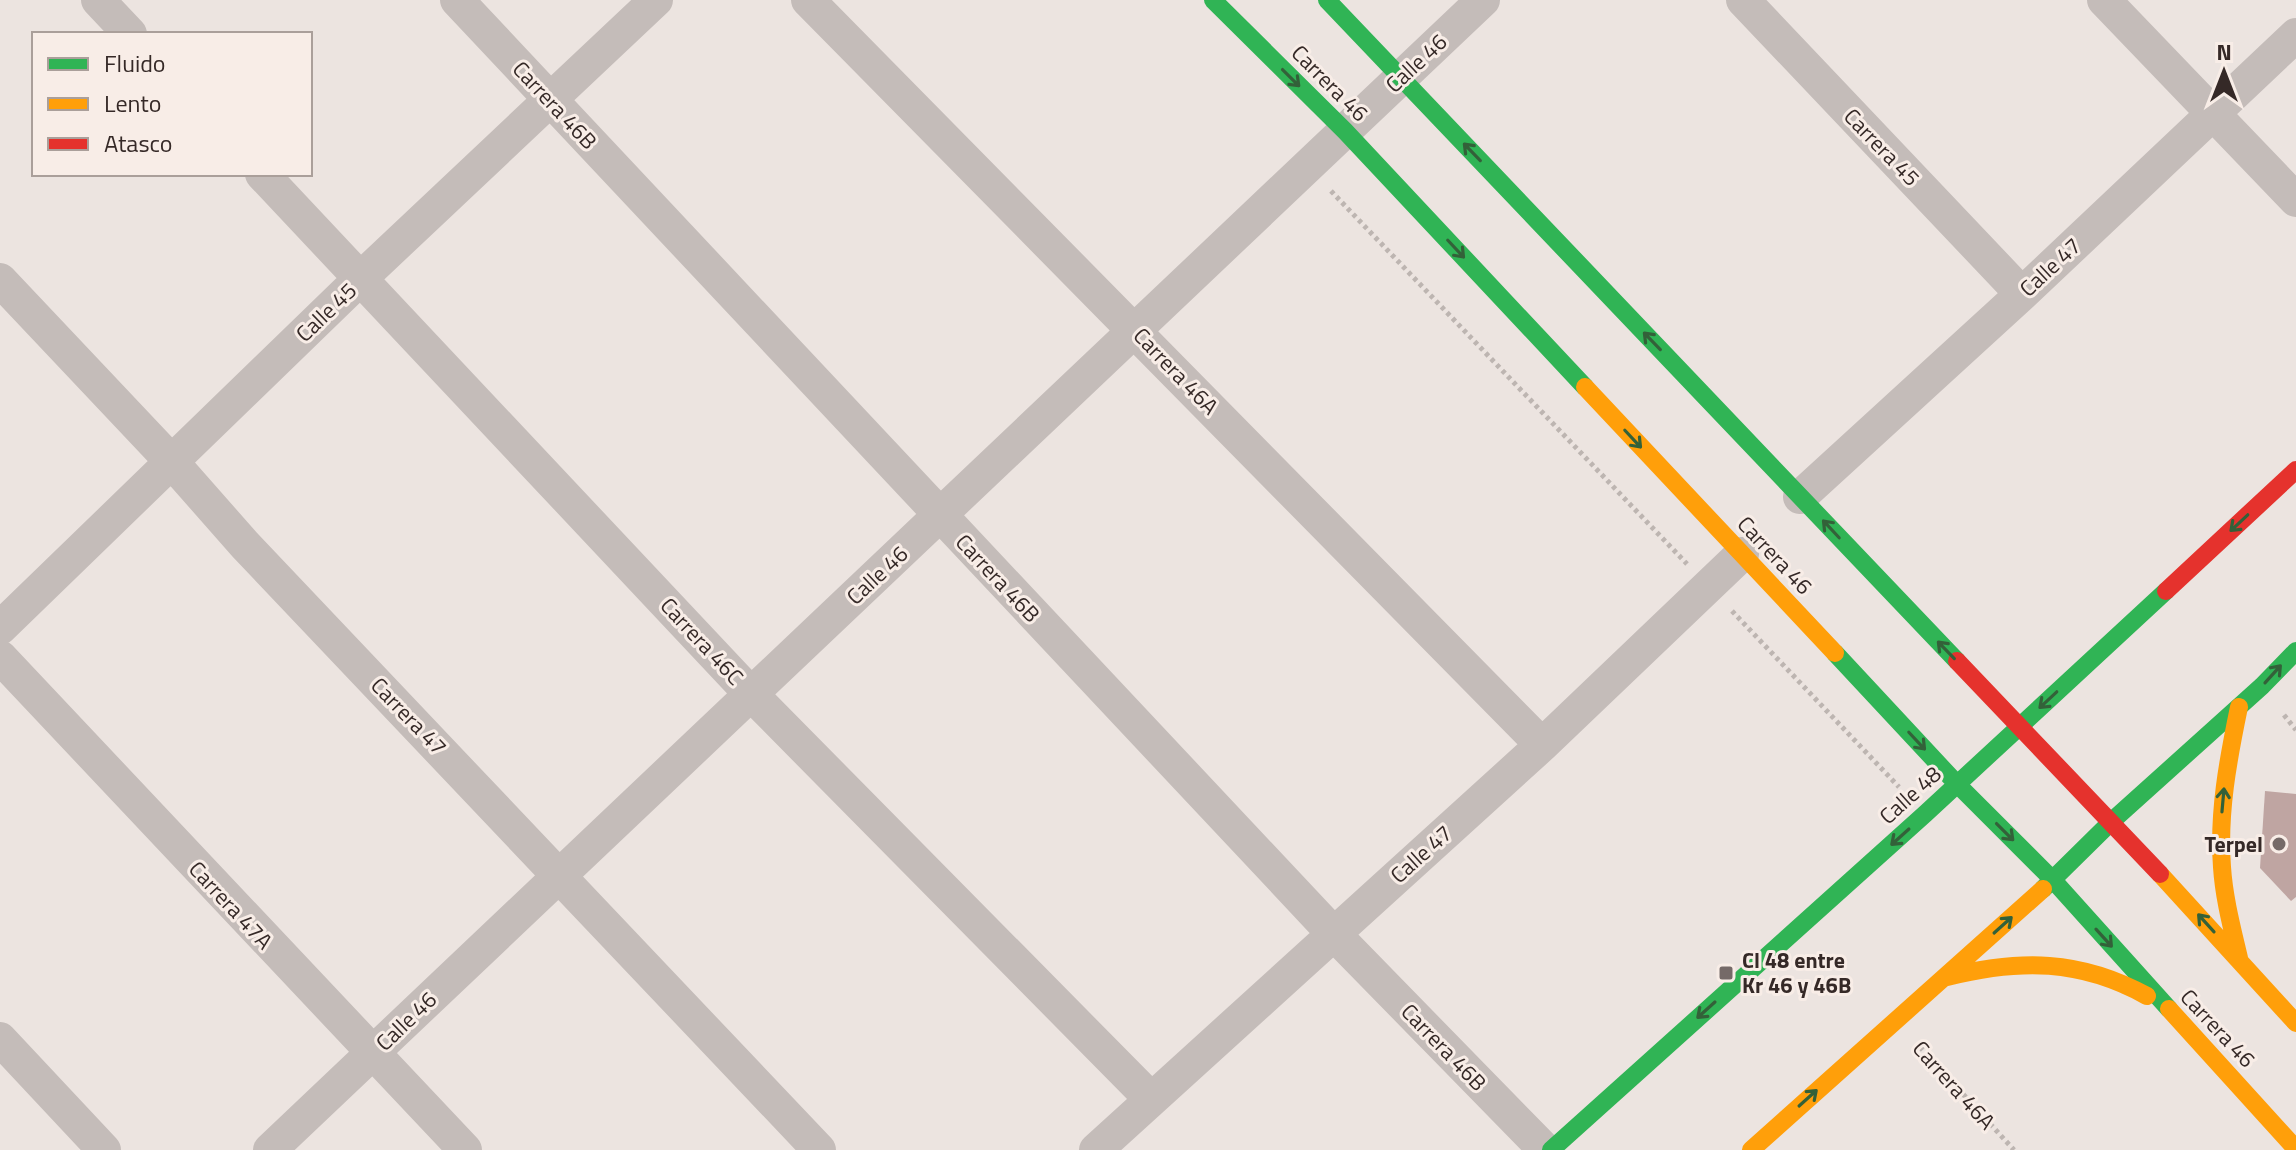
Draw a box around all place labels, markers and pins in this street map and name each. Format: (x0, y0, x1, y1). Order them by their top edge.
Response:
place label: Terpel (2204, 827, 2263, 861)
marker: Terpel (2270, 835, 2288, 853)
place label: Cl 48 entre Kr 46 y 46B (1742, 943, 1851, 1002)
marker: Cl 48 entre Kr 46 y 46B (1717, 964, 1735, 982)

